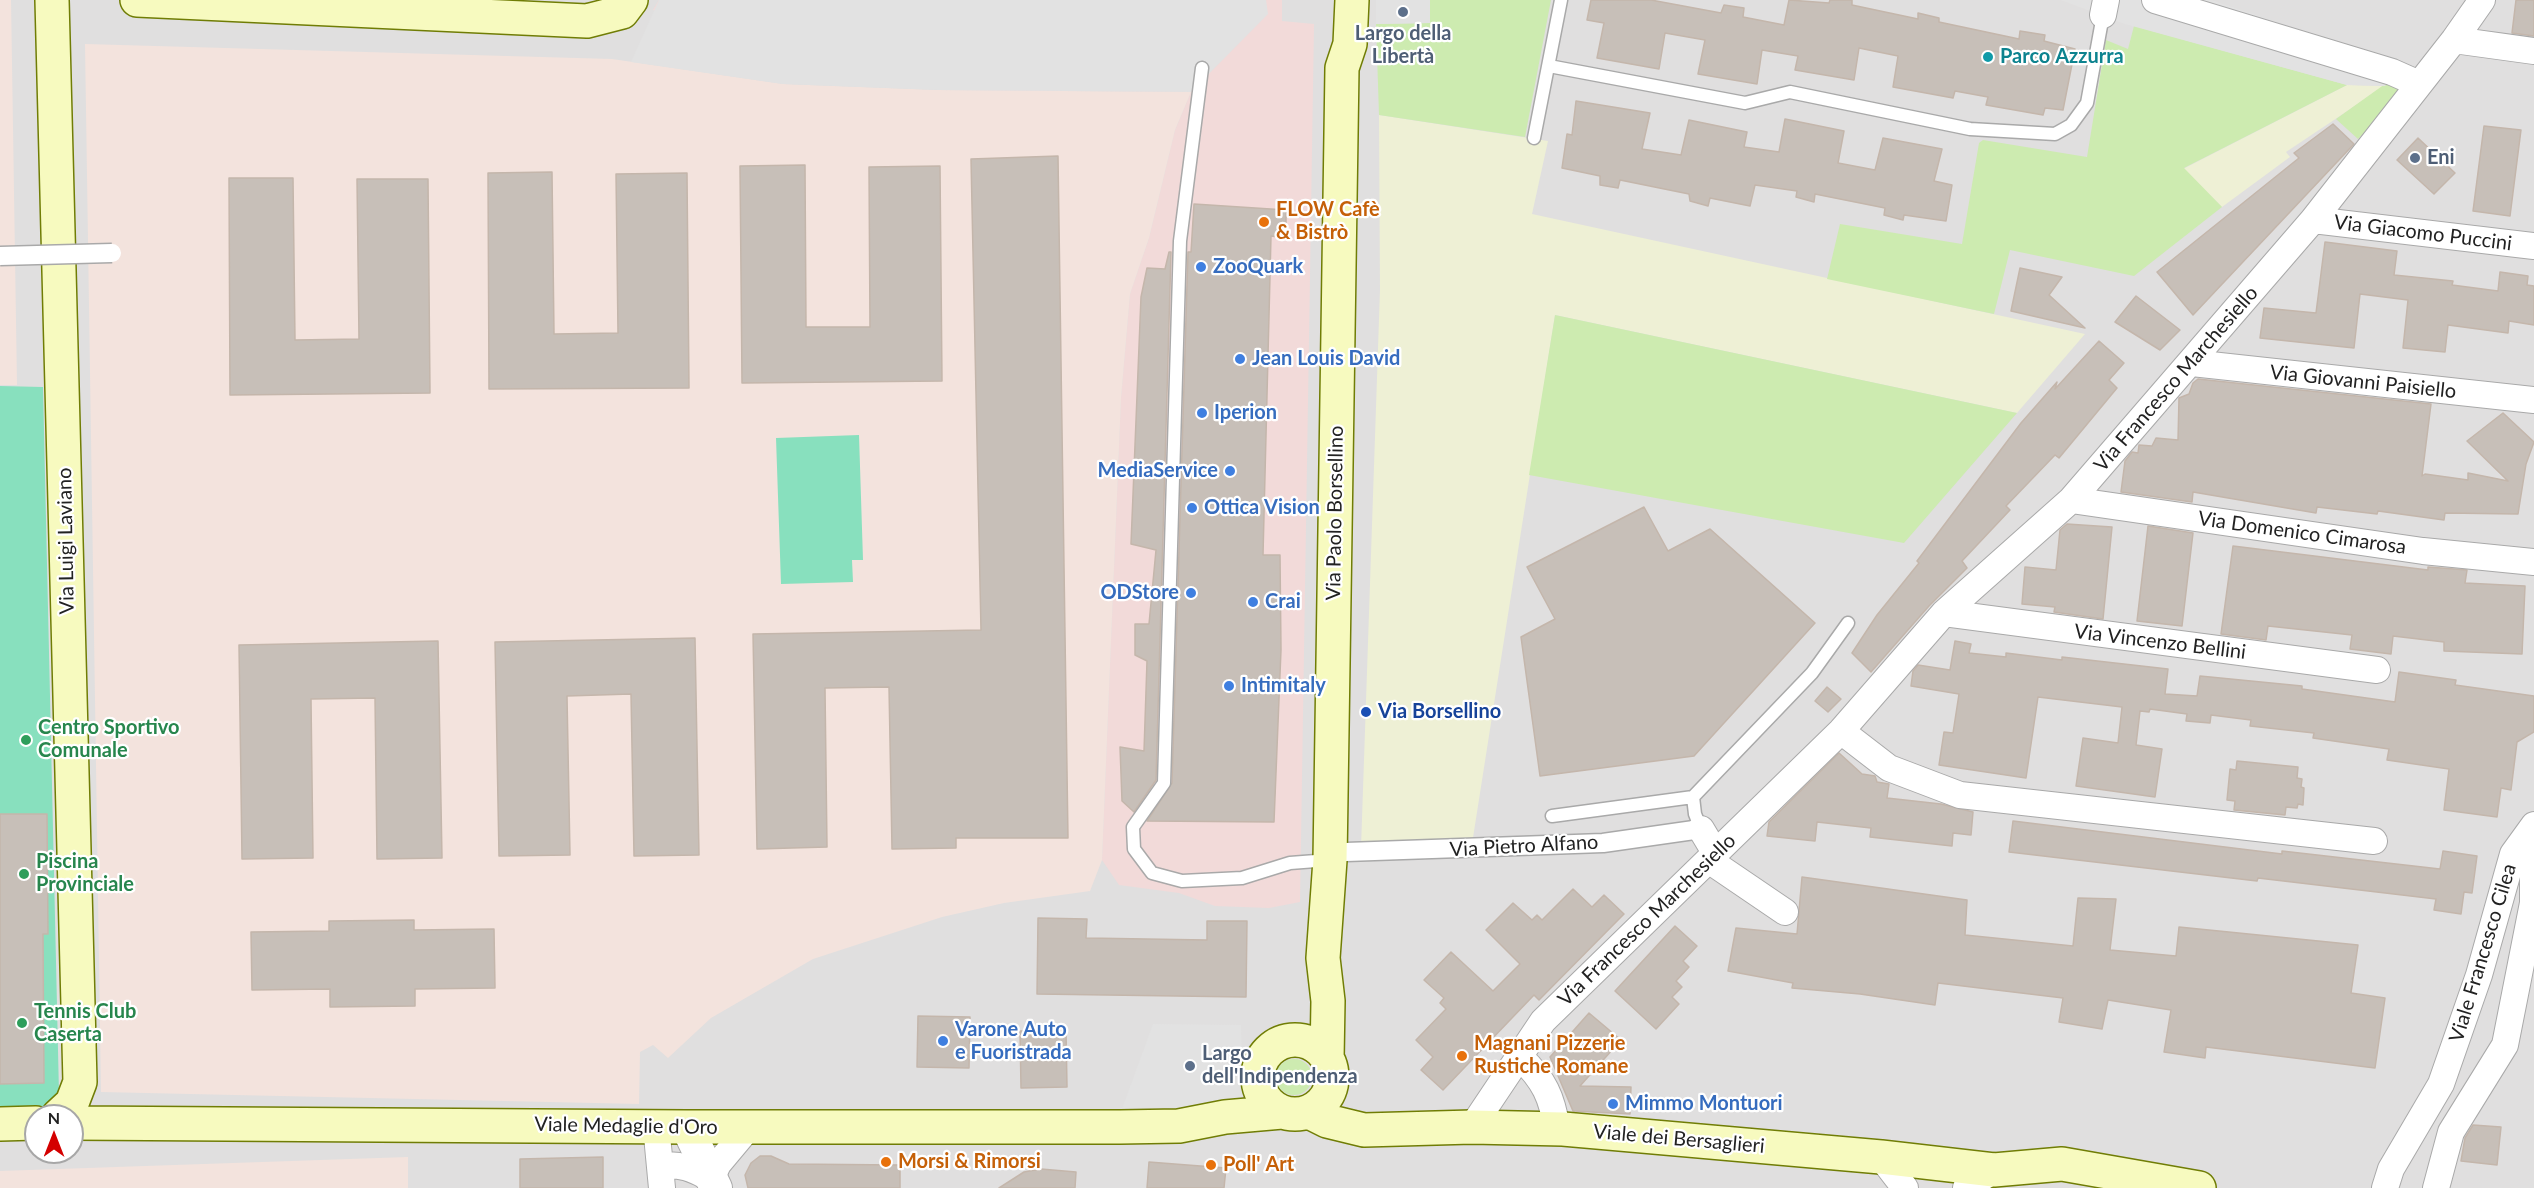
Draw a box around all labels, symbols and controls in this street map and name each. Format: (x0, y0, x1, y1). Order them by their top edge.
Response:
marker: Largo della Libertà (1396, 5, 1410, 19)
place label: Largo della Libertà (1355, 22, 1451, 69)
place label: Parco Azzurra (2000, 45, 2124, 69)
marker: Parco Azzurra (1981, 50, 1995, 64)
place label: Eni (2427, 146, 2455, 170)
marker: Eni (2408, 151, 2422, 165)
place label: FLOW Cafè & Bistrò (1276, 198, 1380, 245)
street label: Via Giacomo Puccini (2333, 210, 2513, 256)
marker: FLOW Cafè & Bistrò (1257, 215, 1271, 229)
place label: ZooQuark (1213, 255, 1303, 279)
marker: ZooQuark (1194, 260, 1208, 274)
street label: Via Francesco Marchesiello (2089, 281, 2263, 477)
place label: Jean Louis David (1252, 347, 1400, 371)
marker: Jean Louis David (1233, 352, 1247, 366)
street label: Via Giovanni Paisiello (2269, 360, 2457, 404)
place label: Iperion (1214, 401, 1277, 425)
marker: Iperion (1195, 406, 1209, 420)
street label: Via Paolo Borsellino (1321, 425, 1349, 601)
place label: MediaService (1097, 459, 1218, 483)
marker: MediaService (1223, 464, 1237, 478)
street label: Via Luigi Laviano (53, 467, 79, 615)
place label: Ottica Vision (1204, 496, 1320, 520)
marker: Ottica Vision (1185, 501, 1199, 515)
street label: Via Domenico Cimarosa (2196, 507, 2408, 559)
place label: ODStore (1100, 581, 1179, 605)
marker: ODStore (1184, 586, 1198, 600)
place label: Crai (1265, 590, 1301, 614)
marker: Crai (1246, 595, 1260, 609)
street label: Via Vincenzo Bellini (2073, 620, 2247, 664)
place label: Intimitaly (1241, 674, 1326, 698)
marker: Intimitaly (1222, 679, 1236, 693)
place label: Via Borsellino (1378, 700, 1501, 724)
marker: Via Borsellino (1359, 705, 1373, 719)
place label: Centro Sportivo Comunale (38, 716, 179, 763)
marker: Centro Sportivo Comunale (19, 733, 33, 747)
street label: Via Francesco Marchesiello (1553, 829, 1741, 1011)
street label: Via Pietro Alfano (1449, 830, 1599, 862)
place label: Piscina Provinciale (36, 850, 134, 897)
street label: Viale Francesco Cilea (2444, 861, 2522, 1045)
marker: Piscina Provinciale (17, 867, 31, 881)
place label: Tennis Club Caserta (34, 1000, 136, 1047)
marker: Tennis Club Caserta (15, 1016, 29, 1030)
place label: Varone Auto e Fuoristrada (955, 1018, 1072, 1065)
place label: Magnani Pizzerie Rustiche Romane (1474, 1032, 1628, 1079)
marker: Varone Auto e Fuoristrada (936, 1034, 950, 1048)
place label: Largo dell'Indipendenza (1202, 1042, 1358, 1089)
marker: Magnani Pizzerie Rustiche Romane (1455, 1049, 1469, 1063)
marker: Largo dell'Indipendenza (1183, 1059, 1197, 1073)
place label: Mimmo Montuori (1625, 1092, 1783, 1116)
marker: Mimmo Montuori (1606, 1097, 1620, 1111)
north arrow (24, 1104, 84, 1164)
text: N (48, 1108, 60, 1127)
street label: Viale Medaglie d'Oro (534, 1112, 718, 1140)
street label: Viale dei Bersaglieri (1592, 1120, 1766, 1158)
place label: Morsi & Rimorsi (898, 1150, 1041, 1174)
place label: Poll' Art (1223, 1153, 1294, 1177)
marker: Morsi & Rimorsi (879, 1155, 893, 1169)
marker: Poll' Art (1204, 1158, 1218, 1172)

